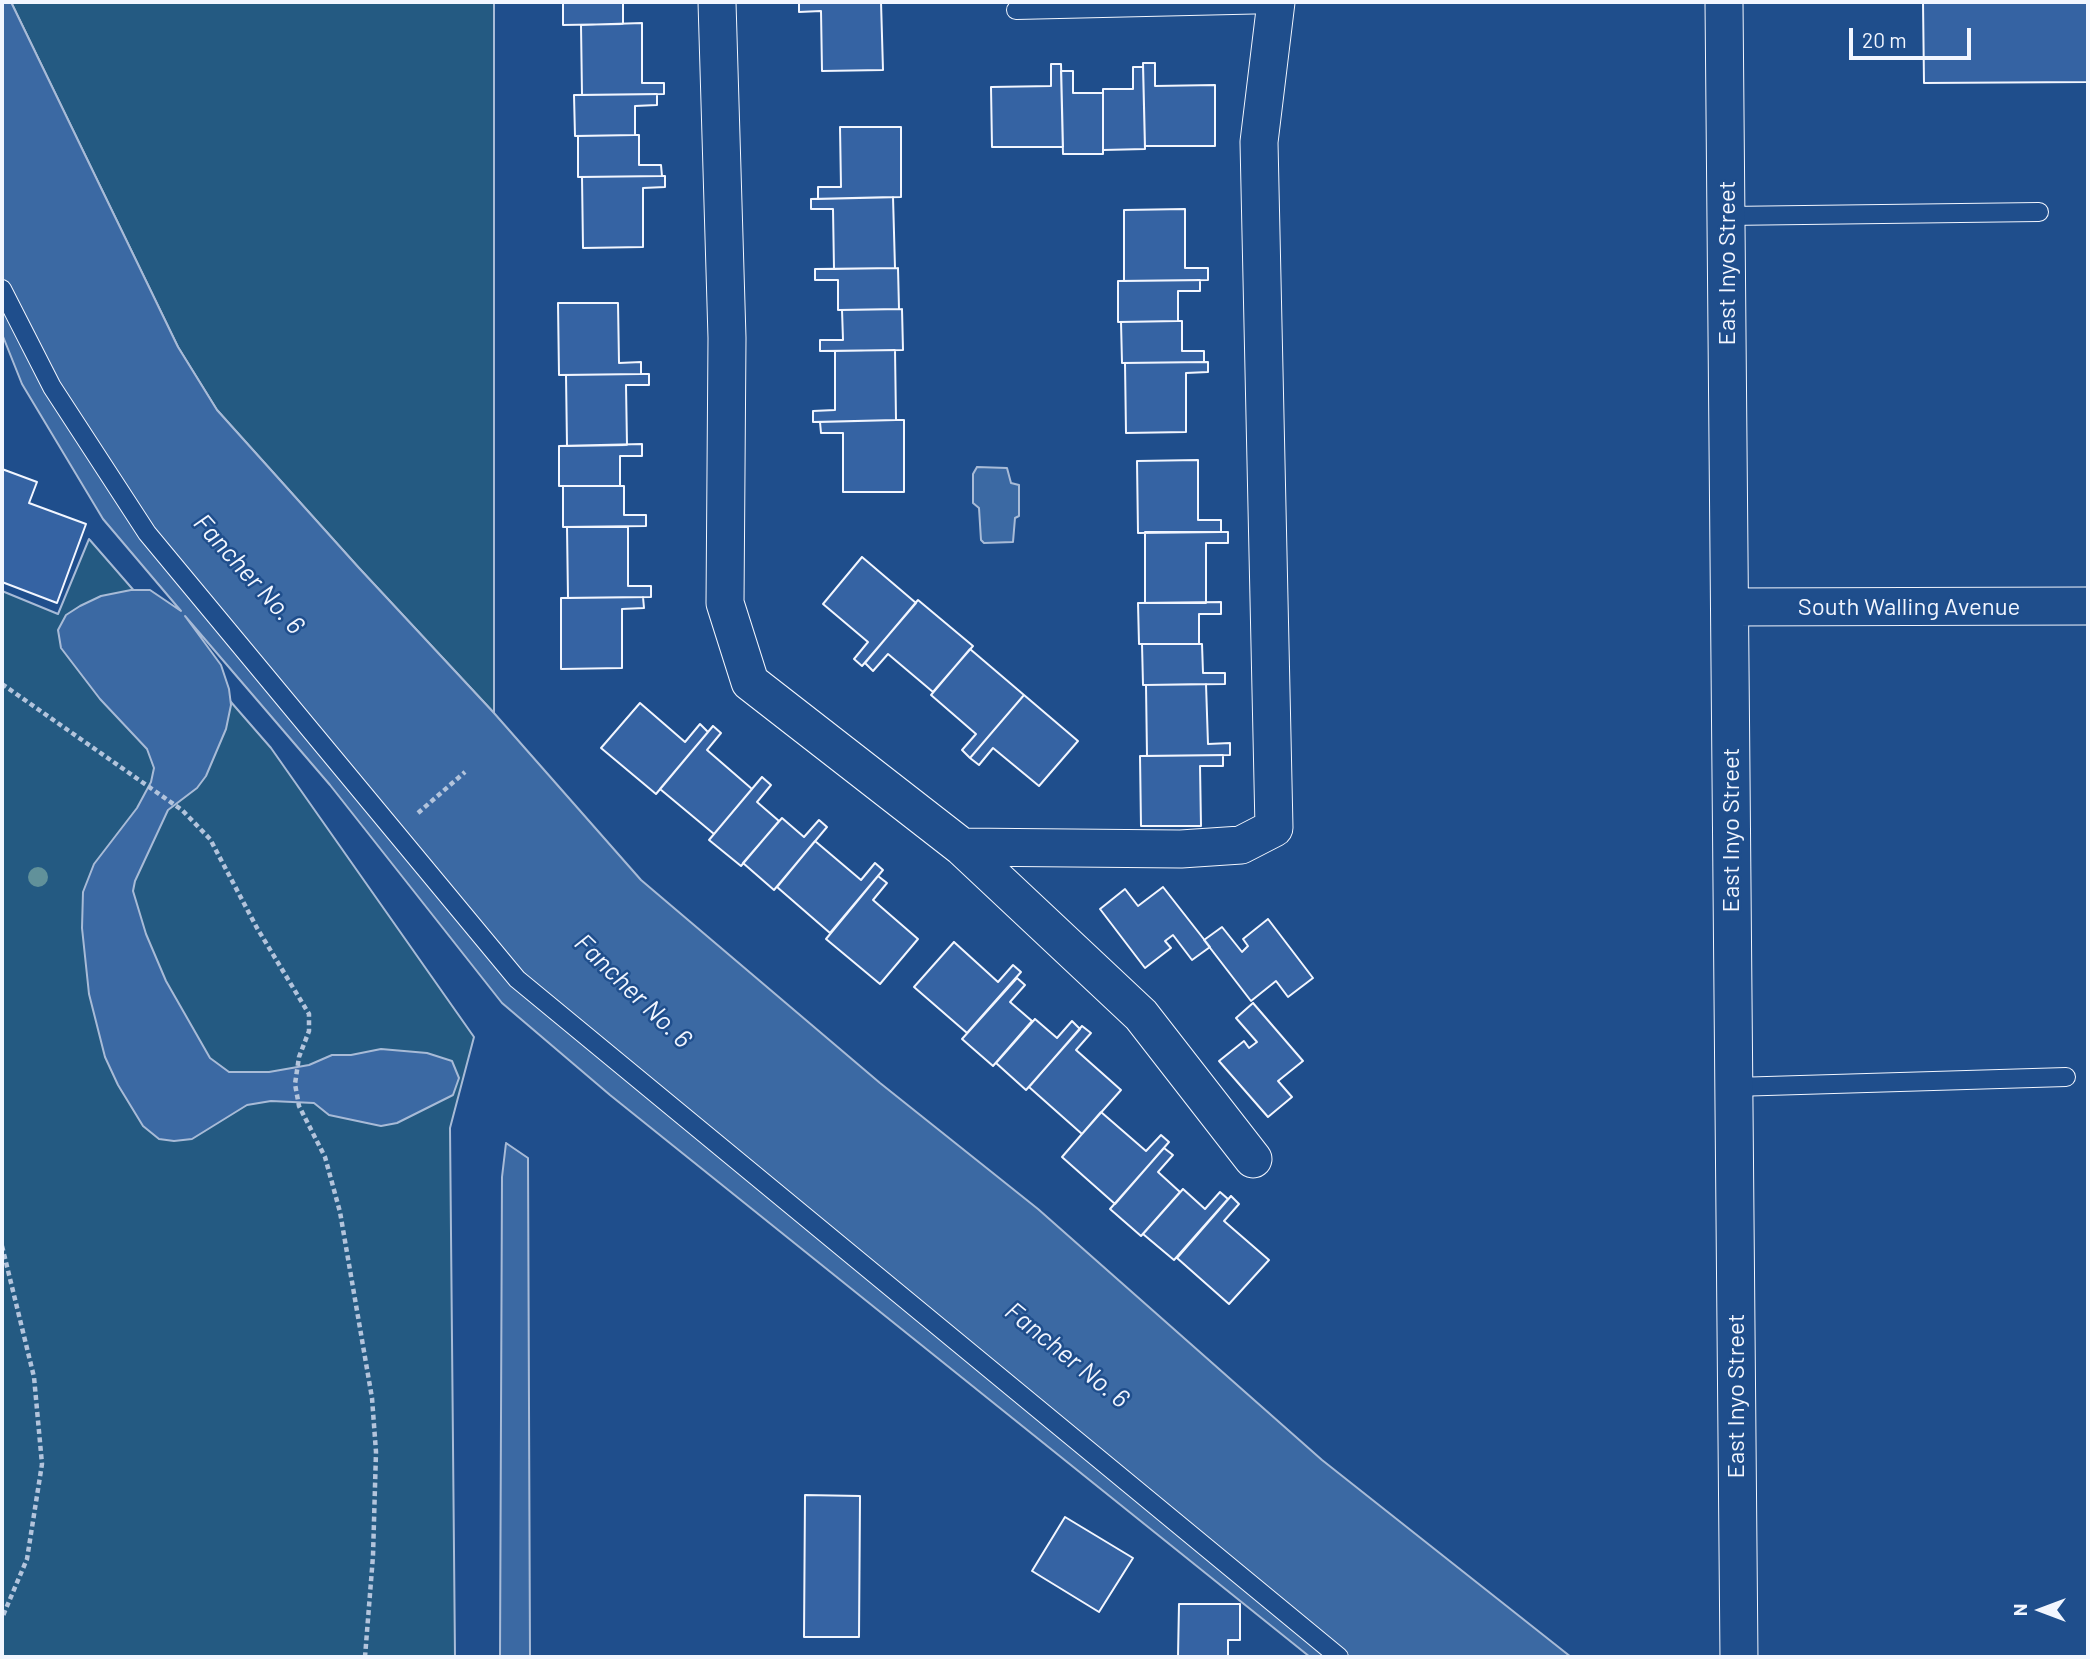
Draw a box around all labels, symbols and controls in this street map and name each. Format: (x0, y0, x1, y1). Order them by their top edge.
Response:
scale bar (1852, 14, 1974, 58)
text: 20 m (1862, 27, 1907, 52)
street label: East Inyo Street (1713, 181, 1741, 345)
water label: Fancher No. 6 (187, 508, 311, 640)
street label: South Walling Avenue (1798, 593, 2020, 621)
street label: East Inyo Street (1717, 748, 1745, 912)
water label: Fancher No. 6 (568, 927, 698, 1055)
water label: Fancher No. 6 (999, 1295, 1135, 1415)
street label: East Inyo Street (1722, 1314, 1750, 1478)
north arrow (2006, 1575, 2076, 1645)
text: N (2008, 1604, 2031, 1616)

